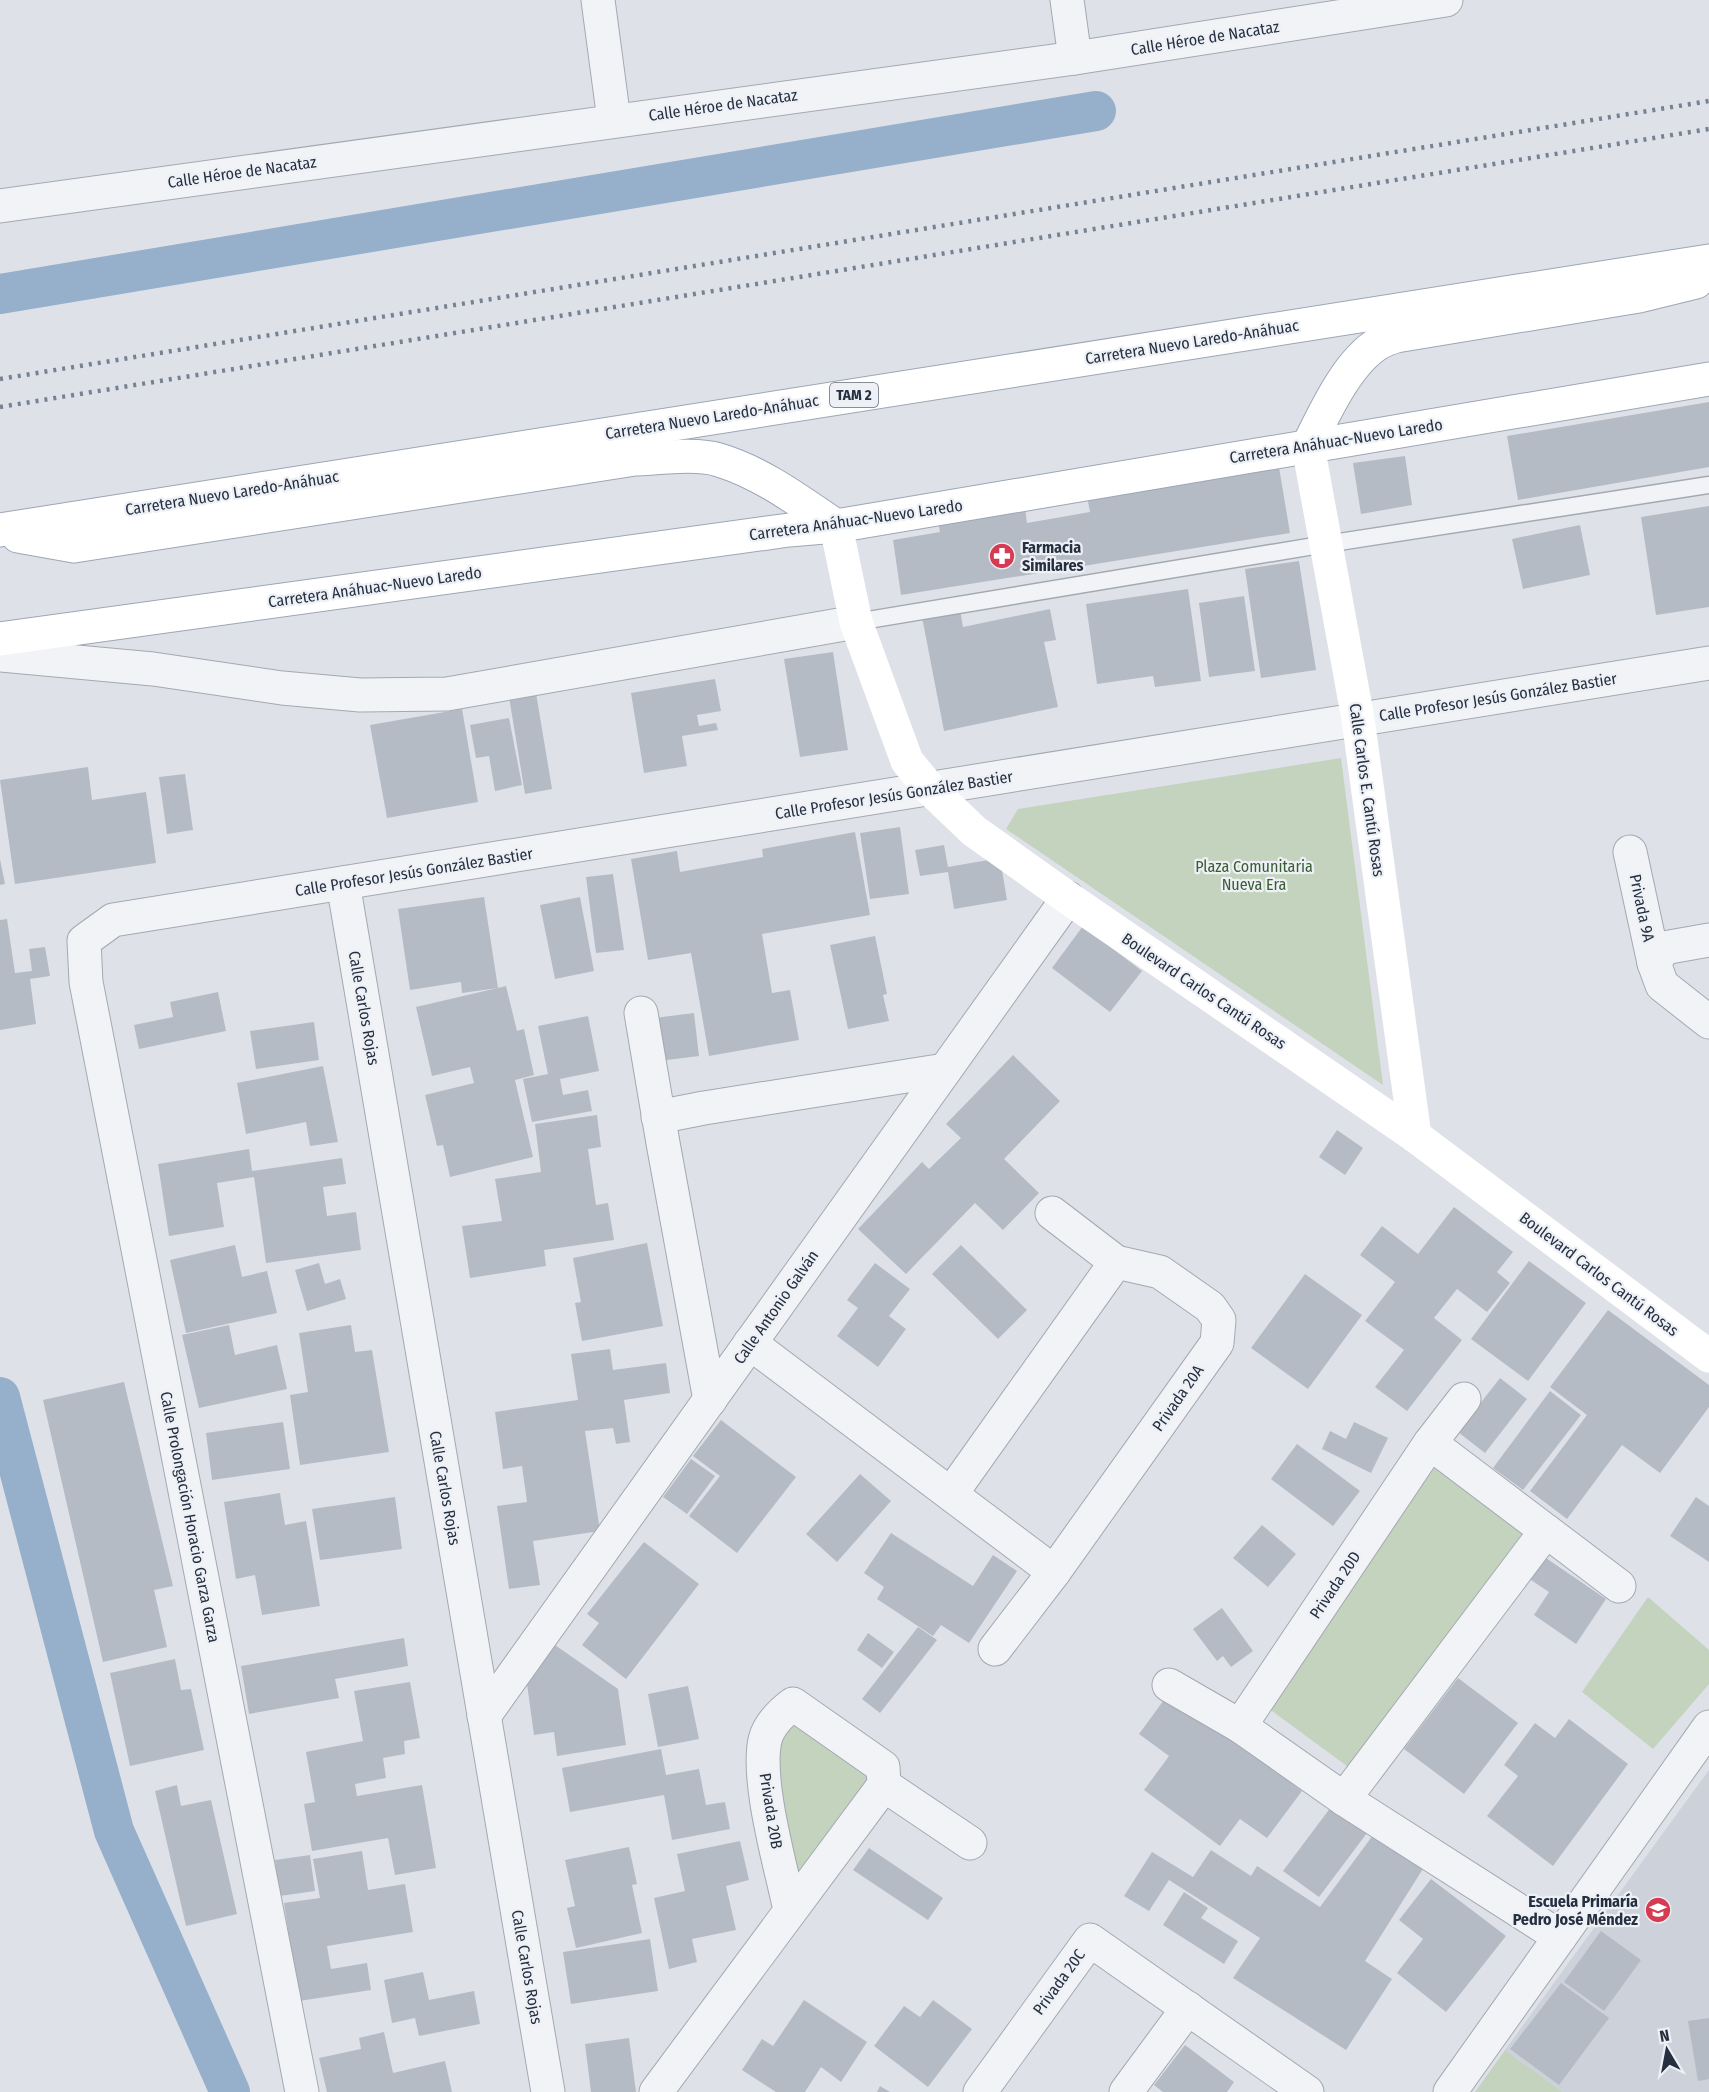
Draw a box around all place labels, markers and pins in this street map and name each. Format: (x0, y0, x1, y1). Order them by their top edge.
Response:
place label: Farmacia Similares (1022, 538, 1084, 575)
pharmacy icon: Farmacia Similares (987, 541, 1017, 571)
place label: Escuela Primaría Pedro José Méndez (1513, 1892, 1638, 1929)
school or university icon: Escuela Primaría Pedro José Méndez (1643, 1895, 1673, 1925)

